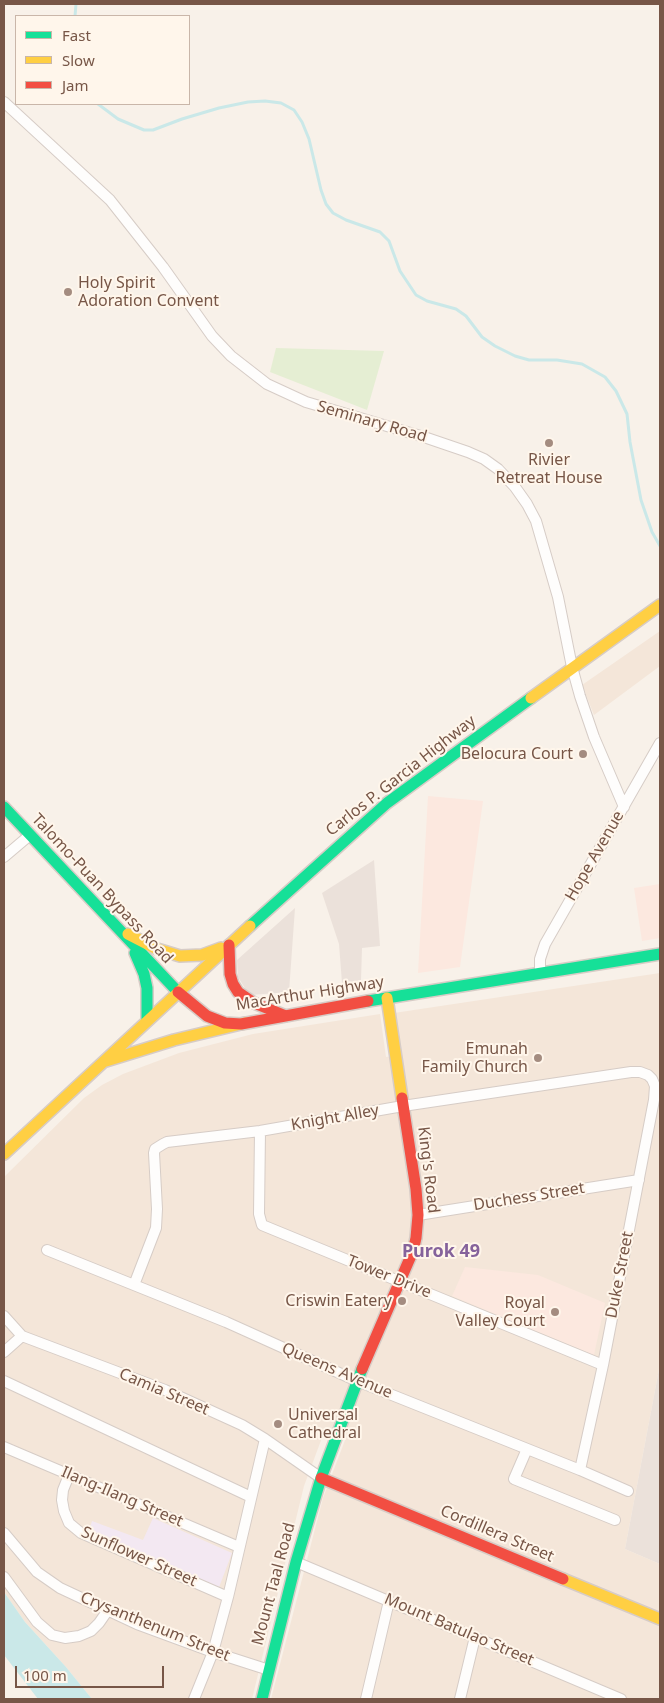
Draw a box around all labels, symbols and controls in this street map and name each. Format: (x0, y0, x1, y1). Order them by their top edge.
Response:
legend (15, 15, 190, 105)
text: Fast (62, 25, 91, 45)
text: Slow (62, 50, 95, 70)
text: Jam (62, 75, 89, 95)
place label: Holy Spirit Adoration Convent (78, 273, 219, 311)
marker: Holy Spirit Adoration Convent (62, 286, 74, 298)
street label: Seminary Road (315, 397, 429, 447)
marker: Rivier Retreat House (543, 437, 555, 449)
place label: Rivier Retreat House (495, 450, 603, 488)
street label: Carlos P. Garcia Highway (322, 712, 480, 840)
place label: Belocura Court (461, 744, 573, 764)
marker: Belocura Court (577, 748, 589, 760)
street label: Hope Avenue (562, 808, 628, 904)
street label: Talomo-Puan Bypass Road (27, 810, 177, 968)
street label: MacArthur Highway (235, 973, 385, 1015)
place label: Emunah Family Church (421, 1039, 528, 1077)
marker: Emunah Family Church (532, 1052, 544, 1064)
street label: Knight Alley (290, 1101, 380, 1135)
street label: King's Road (413, 1126, 443, 1214)
street label: Duchess Street (472, 1179, 586, 1215)
street label: Duke Street (602, 1230, 638, 1320)
district label: Purok 49 (402, 1241, 480, 1263)
street label: Tower Drive (344, 1251, 434, 1303)
place label: Criswin Eatery (285, 1291, 392, 1311)
place label: Royal Valley Court (455, 1293, 545, 1331)
marker: Criswin Eatery (396, 1295, 408, 1307)
marker: Royal Valley Court (549, 1306, 561, 1318)
street label: Queens Avenue (279, 1339, 395, 1403)
street label: Camia Street (116, 1364, 212, 1420)
place label: Universal Cathedral (288, 1405, 361, 1443)
marker: Universal Cathedral (272, 1418, 284, 1430)
street label: Ilang-Ilang Street (58, 1463, 186, 1531)
street label: Cordillera Street (437, 1501, 557, 1567)
street label: Mount Taal Road (248, 1521, 300, 1647)
street label: Sunflower Street (78, 1523, 200, 1591)
street label: Crysanthenum Street (77, 1588, 233, 1666)
street label: Mount Batulao Street (381, 1590, 537, 1670)
scale bar (18, 1656, 166, 1688)
text: 100 m (23, 1665, 67, 1685)

